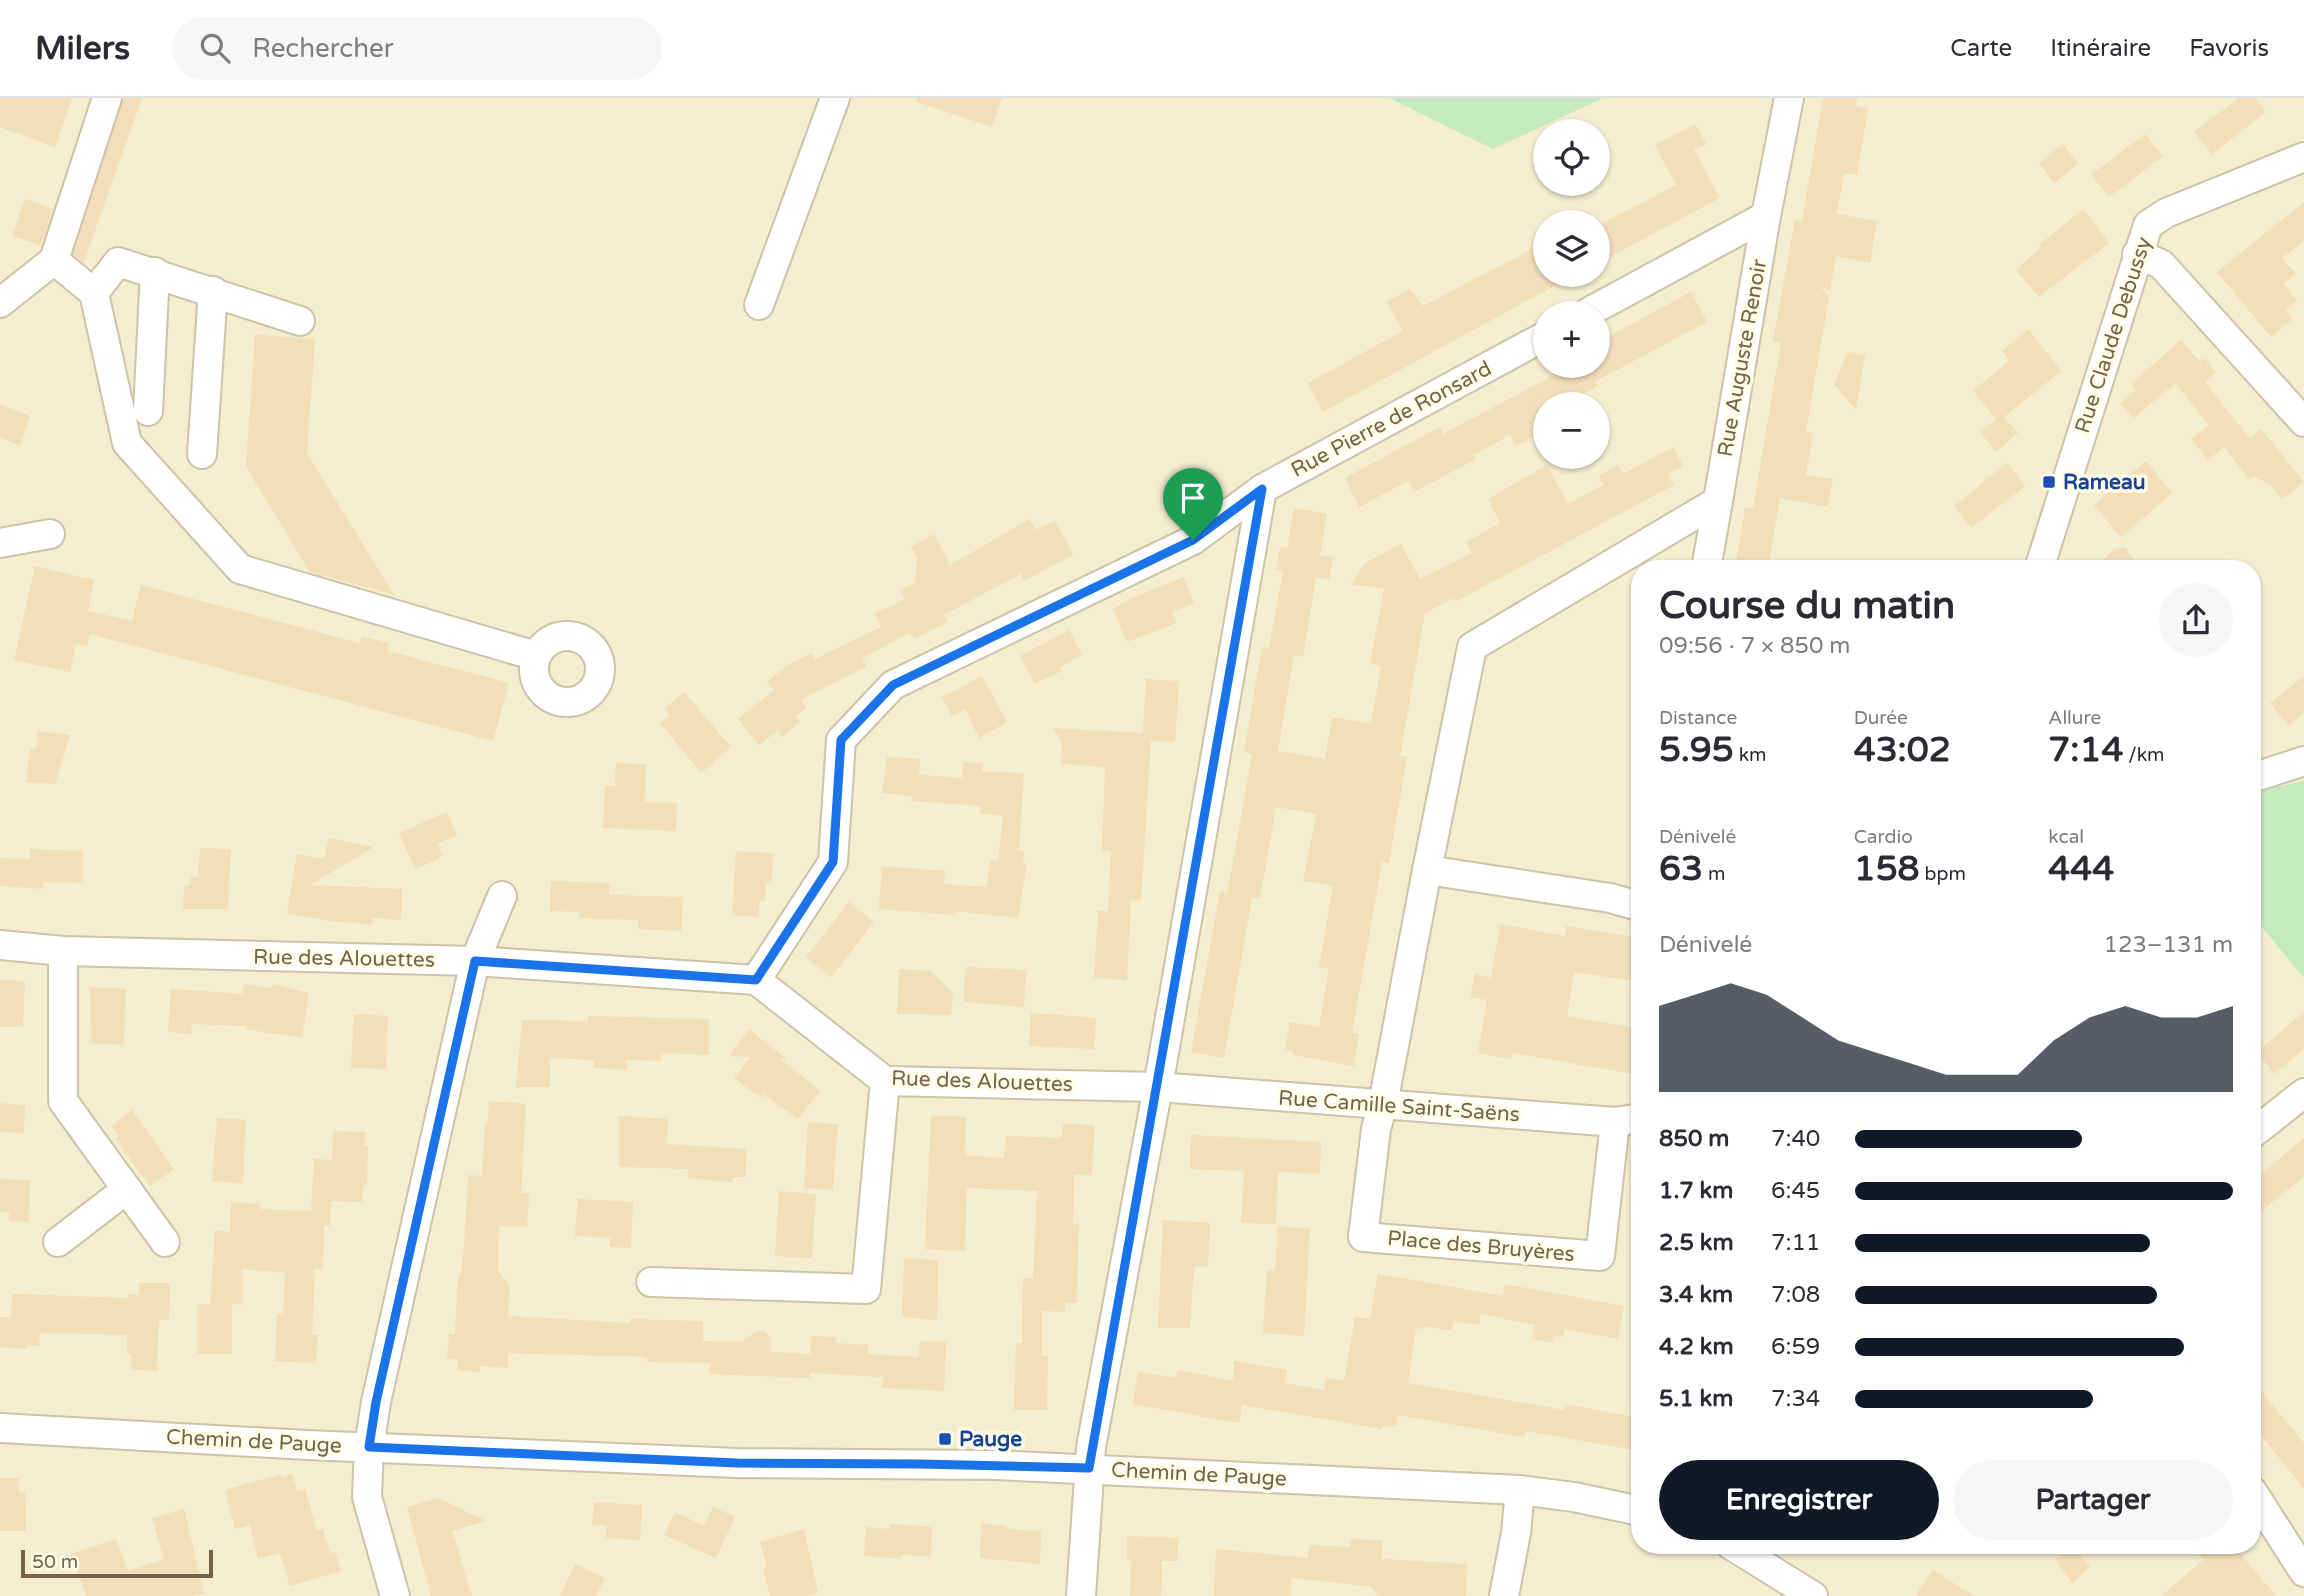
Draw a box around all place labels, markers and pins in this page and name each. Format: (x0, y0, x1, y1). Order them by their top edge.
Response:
pin (1163, 468, 1223, 540)
place label: Rameau (2063, 470, 2145, 495)
marker: Rameau (2041, 474, 2057, 490)
place label: Pauge (959, 1427, 1022, 1452)
marker: Pauge (937, 1431, 953, 1447)

